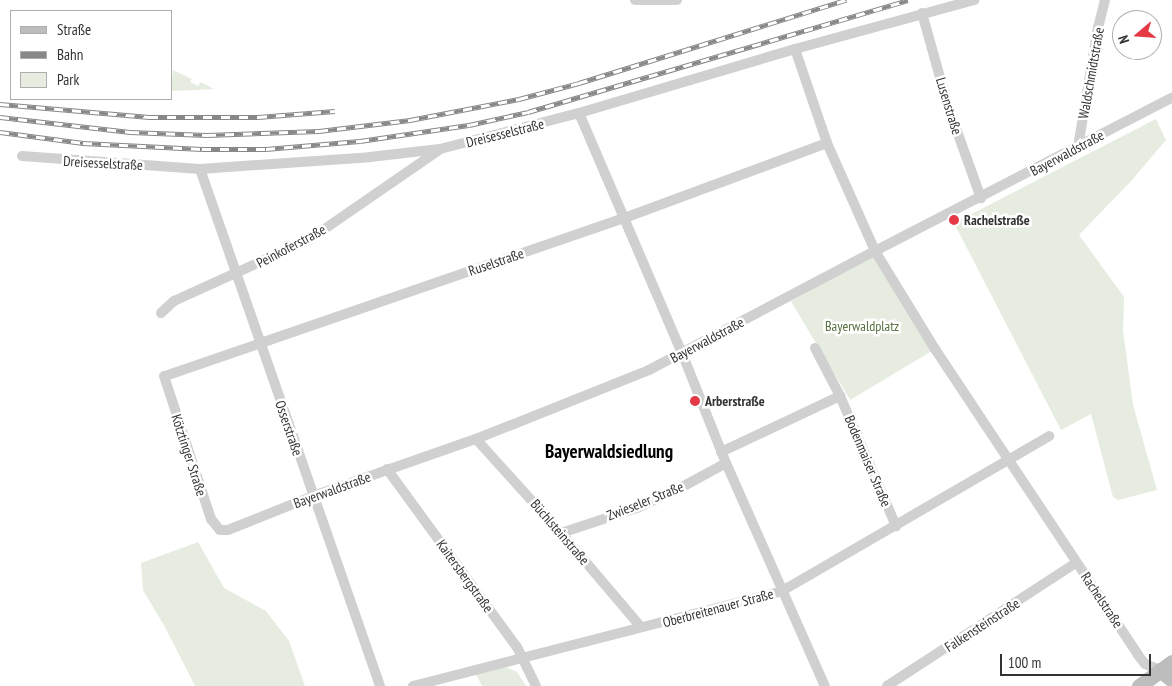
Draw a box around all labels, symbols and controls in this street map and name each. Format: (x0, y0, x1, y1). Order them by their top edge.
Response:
legend (10, 10, 172, 100)
north arrow (1112, 10, 1162, 60)
text: Straße (57, 20, 91, 39)
street label: Waldschmidtstraße (1075, 26, 1107, 120)
text: N (1114, 33, 1133, 46)
text: Bahn (57, 45, 83, 64)
text: Park (57, 70, 79, 89)
street label: Lusenstraße (932, 75, 966, 137)
street label: Dreisesselstraße (464, 115, 546, 151)
street label: Bayerwaldstraße (1027, 127, 1107, 179)
street label: Dreisesselstraße (63, 153, 143, 173)
place label: Rachelstraße (964, 212, 1030, 228)
marker: Rachelstraße (948, 214, 960, 226)
street label: Peinkoferstraße (254, 221, 328, 271)
street label: Ruselstraße (466, 245, 526, 279)
street label: Bayerwaldstraße (667, 314, 747, 366)
park label: Bayerwaldplatz (825, 318, 899, 334)
place label: Arberstraße (705, 393, 765, 409)
marker: Arberstraße (689, 395, 701, 407)
street label: Osserstraße (272, 398, 306, 458)
street label: Kötztinger Straße (168, 412, 210, 498)
street label: Bodenmaiser Straße (841, 413, 895, 509)
district label: Bayerwaldsiedlung (545, 441, 673, 463)
street label: Bayerwaldstraße (291, 468, 373, 512)
street label: Zwieseler Straße (604, 478, 686, 524)
street label: Büchlsteinstraße (527, 496, 593, 568)
street label: Kaitersbergstraße (433, 536, 497, 616)
street label: Rachelstraße (1077, 569, 1127, 631)
street label: Oberbreitenauer Straße (661, 585, 775, 631)
street label: Falkensteinstraße (941, 595, 1023, 655)
scale bar (1002, 644, 1153, 676)
text: 100 m (1008, 653, 1041, 672)

